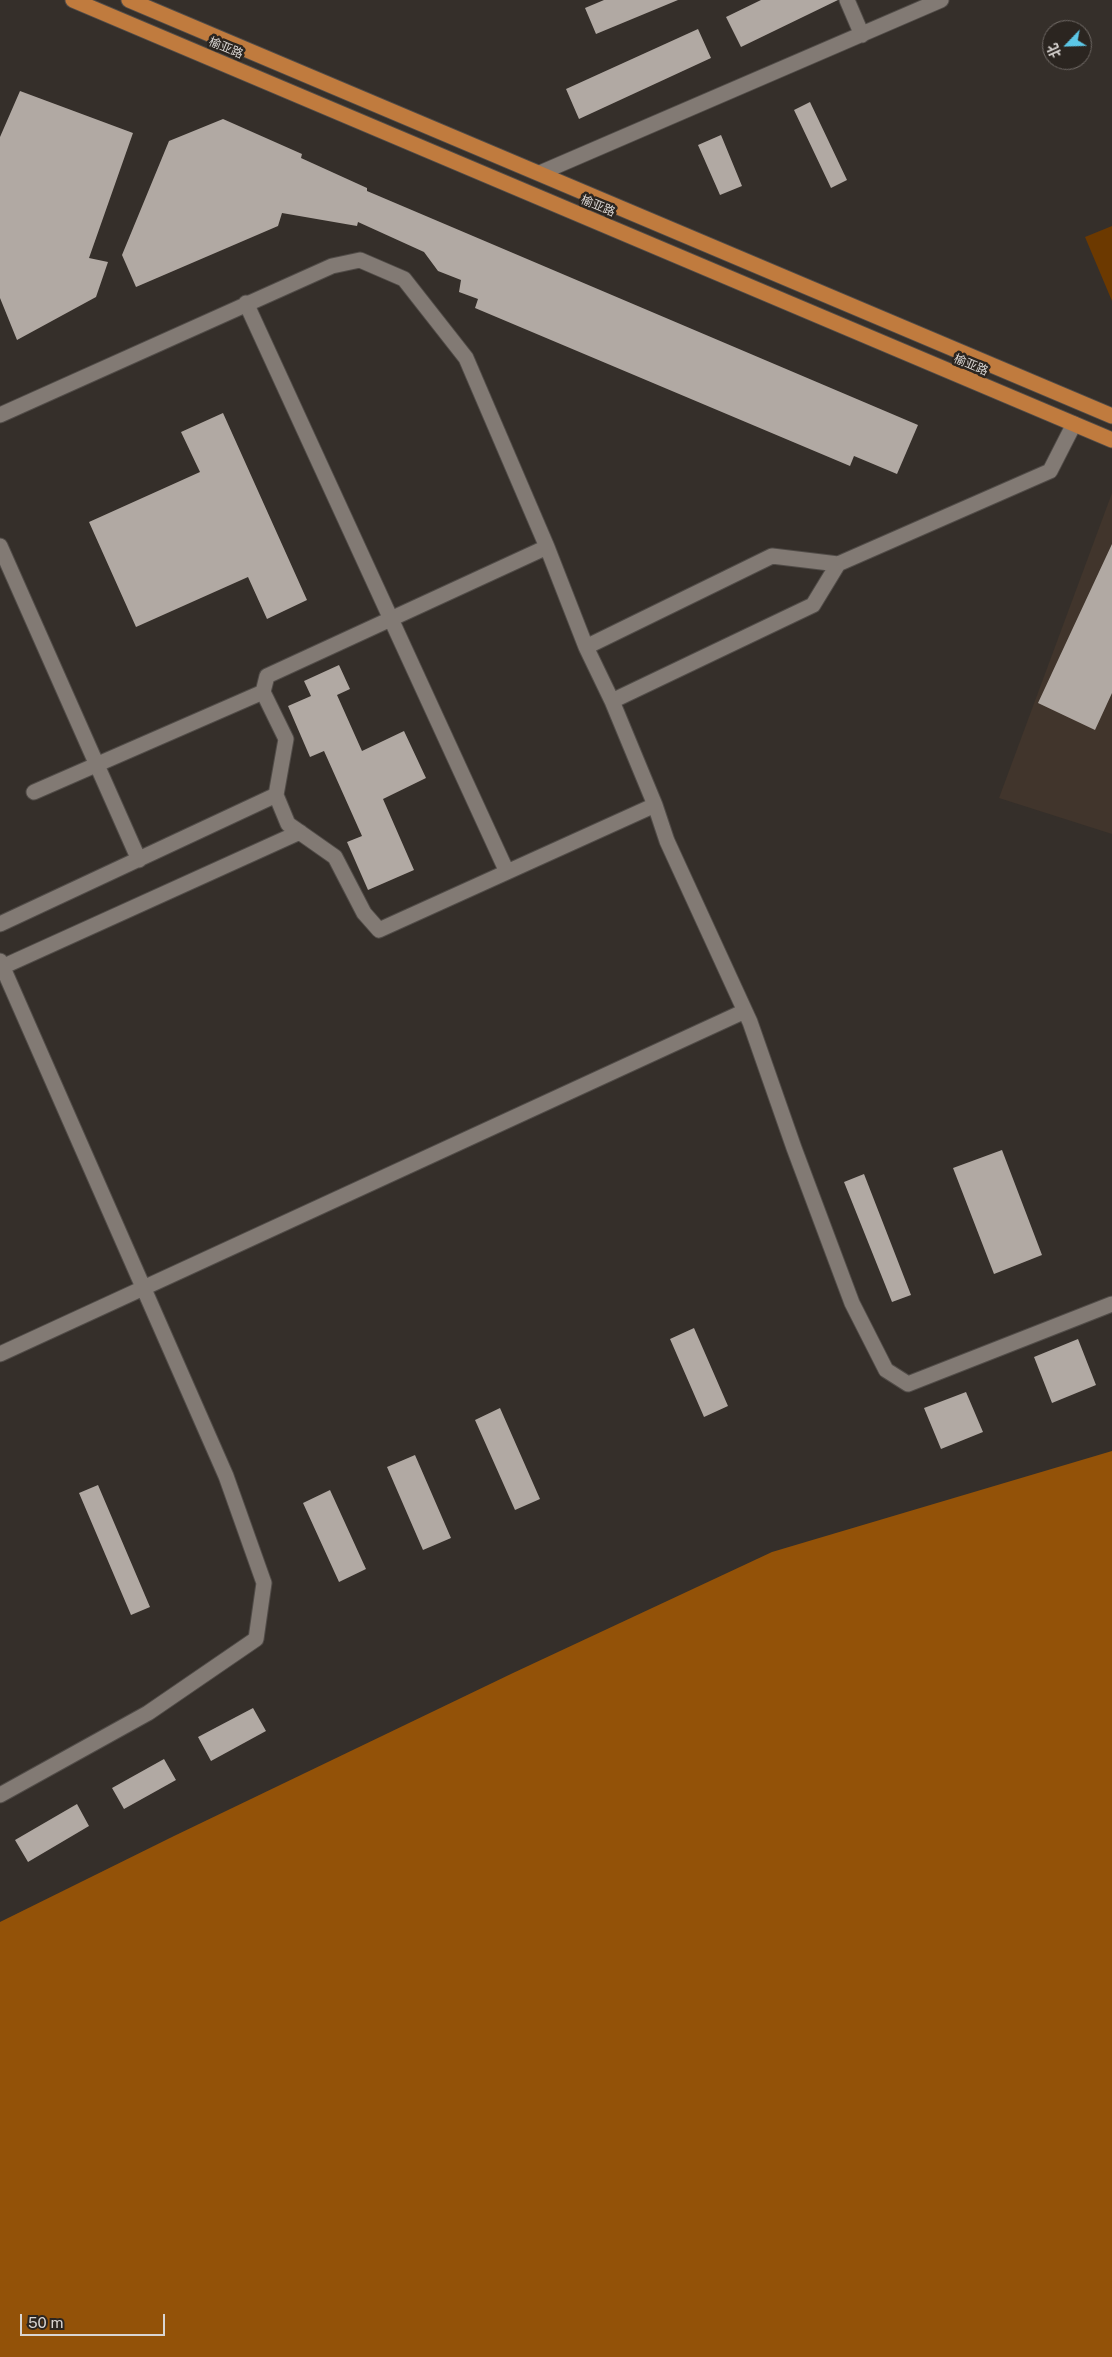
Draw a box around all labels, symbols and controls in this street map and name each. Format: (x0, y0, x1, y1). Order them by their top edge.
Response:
north arrow (1042, 20, 1092, 70)
street label: 榆亚路 (207, 34, 245, 62)
text: 北 (1044, 41, 1064, 60)
street label: 榆亚路 (579, 192, 617, 220)
street label: 榆亚路 (952, 351, 990, 379)
scale bar (22, 2304, 168, 2336)
text: 50 m (28, 2314, 63, 2331)

